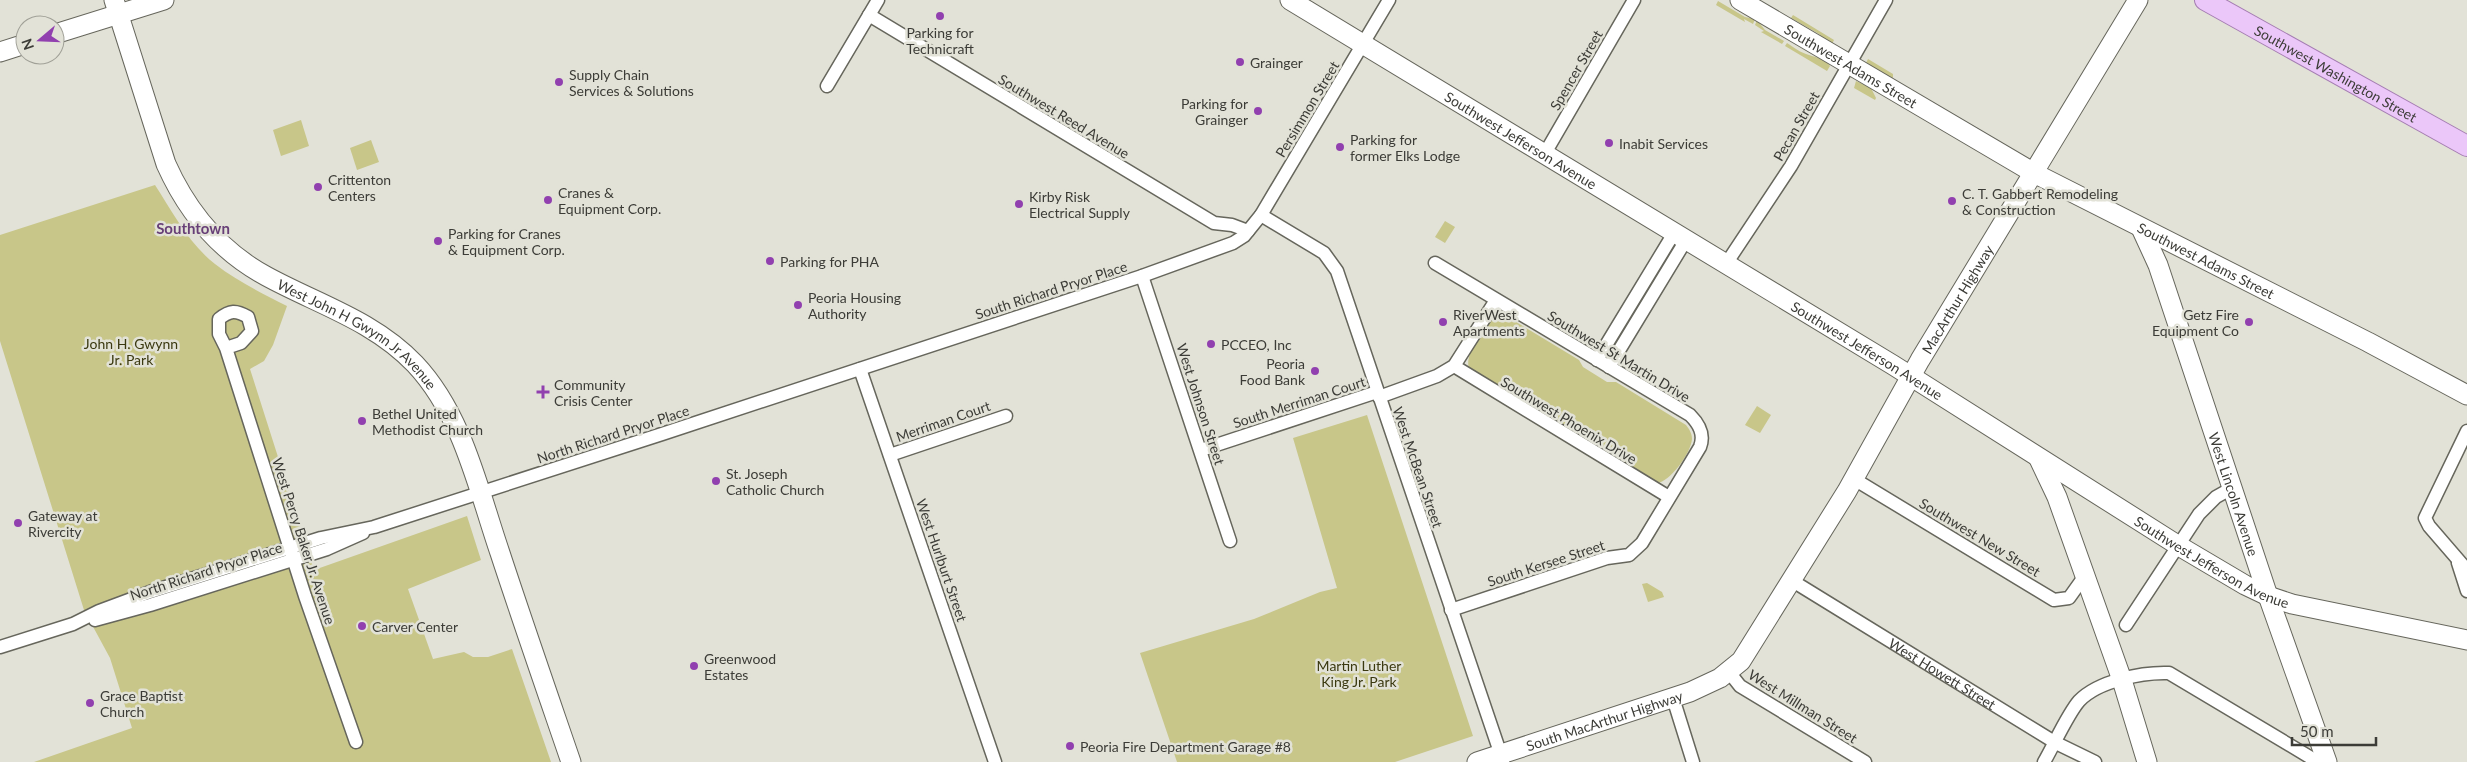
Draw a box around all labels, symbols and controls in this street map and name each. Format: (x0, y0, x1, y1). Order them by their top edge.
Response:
marker: Parking for Technicraft (934, 10, 946, 22)
north arrow (15, 15, 65, 65)
street label: Southwest Adams Street (1782, 20, 1921, 111)
street label: Southwest Washington Street (2252, 21, 2420, 125)
place label: Parking for Technicraft (906, 24, 974, 57)
street label: Spencer Street (1546, 27, 1606, 113)
text: N (17, 37, 37, 52)
place label: Grainger (1250, 54, 1303, 71)
marker: Grainger (1234, 56, 1246, 68)
street label: Persimmon Street (1272, 58, 1342, 160)
place label: Supply Chain Services & Solutions (569, 66, 694, 99)
street label: Southwest Reed Avenue (996, 70, 1132, 162)
marker: Supply Chain Services & Solutions (553, 76, 565, 88)
street label: Southwest Jefferson Avenue (1442, 87, 1600, 192)
street label: Pecan Street (1769, 88, 1823, 164)
place label: Parking for Grainger (1181, 95, 1248, 128)
marker: Parking for Grainger (1252, 105, 1264, 117)
place label: Parking for former Elks Lodge (1350, 131, 1460, 164)
place label: Inabit Services (1619, 135, 1708, 152)
marker: Inabit Services (1603, 137, 1615, 149)
marker: Parking for former Elks Lodge (1334, 141, 1346, 153)
place label: Crittenton Centers (328, 171, 391, 204)
marker: Crittenton Centers (312, 181, 324, 193)
place label: Cranes & Equipment Corp. (558, 184, 661, 217)
place label: C. T. Gabbert Remodeling & Construction (1962, 185, 2118, 218)
place label: Kirby Risk Electrical Supply (1029, 188, 1131, 221)
marker: Cranes & Equipment Corp. (542, 194, 554, 206)
marker: C. T. Gabbert Remodeling & Construction (1946, 195, 1958, 207)
marker: Kirby Risk Electrical Supply (1013, 198, 1025, 210)
street label: Southwest Adams Street (2135, 218, 2277, 302)
district label: Southtown (156, 219, 230, 237)
place label: Parking for Cranes & Equipment Corp. (448, 225, 565, 258)
marker: Parking for Cranes & Equipment Corp. (432, 235, 444, 247)
street label: MacArthur Highway (1918, 241, 1997, 356)
place label: Parking for PHA (780, 253, 879, 270)
marker: Parking for PHA (764, 255, 776, 267)
street label: South Richard Pryor Place (973, 257, 1129, 323)
street label: West John H Gwynn Jr Avenue (275, 275, 441, 392)
place label: Peoria Housing Authority (808, 289, 901, 322)
street label: Southwest Jefferson Avenue (1788, 297, 1946, 403)
marker: Peoria Housing Authority (792, 299, 804, 311)
place label: RiverWest Apartments (1453, 306, 1525, 339)
place label: Getz Fire Equipment Co (2152, 306, 2239, 339)
street label: Southwest St Martin Drive (1545, 307, 1693, 405)
marker: RiverWest Apartments (1437, 316, 1449, 328)
marker: Getz Fire Equipment Co (2243, 316, 2255, 328)
park label: John H. Gwynn Jr. Park (84, 335, 178, 368)
place label: PCCEO, Inc (1221, 336, 1292, 353)
marker: PCCEO, Inc (1205, 338, 1217, 350)
street label: West Johnson Street (1173, 341, 1229, 467)
place label: Peoria Food Bank (1240, 355, 1306, 388)
marker: Peoria Food Bank (1309, 365, 1321, 377)
street label: South Merriman Court (1231, 373, 1367, 431)
street label: Southwest Phoenix Drive (1498, 373, 1640, 467)
place label: Community Crisis Center (554, 376, 633, 409)
marker: Community Crisis Center (536, 385, 550, 399)
street label: Merriman Court (894, 397, 992, 445)
street label: North Richard Pryor Place (535, 401, 691, 467)
street label: West McBean Street (1389, 404, 1447, 530)
place label: Bethel United Methodist Church (372, 405, 483, 438)
marker: Bethel United Methodist Church (356, 415, 368, 427)
street label: West Lincoln Avenue (2206, 430, 2263, 558)
street label: West Percy Baker Jr. Avenue (269, 456, 339, 626)
place label: St. Joseph Catholic Church (726, 465, 824, 498)
marker: St. Joseph Catholic Church (710, 475, 722, 487)
street label: Southwest New Street (1916, 494, 2044, 580)
street label: West Hurlburt Street (913, 496, 971, 624)
place label: Gateway at Rivercity (28, 507, 97, 540)
street label: Southwest Jefferson Avenue (2132, 512, 2291, 611)
marker: Gateway at Rivercity (12, 517, 24, 529)
street label: South Kersee Street (1485, 536, 1607, 590)
street label: North Richard Pryor Place (128, 538, 284, 604)
place label: Carver Center (372, 618, 458, 635)
marker: Carver Center (356, 620, 368, 632)
street label: West Howett Street (1886, 634, 1999, 713)
place label: Greenwood Estates (704, 650, 776, 683)
park label: Martin Luther King Jr. Park (1317, 657, 1401, 690)
marker: Greenwood Estates (688, 660, 700, 672)
street label: West Millman Street (1745, 666, 1861, 746)
street label: South MacArthur Highway (1524, 686, 1686, 754)
place label: Grace Baptist Church (100, 687, 183, 720)
marker: Grace Baptist Church (84, 697, 96, 709)
scale bar (2292, 714, 2376, 746)
text: 50 m (2300, 722, 2334, 740)
place label: Peoria Fire Department Garage #8 (1080, 738, 1291, 755)
marker: Peoria Fire Department Garage #8 (1064, 740, 1076, 752)

